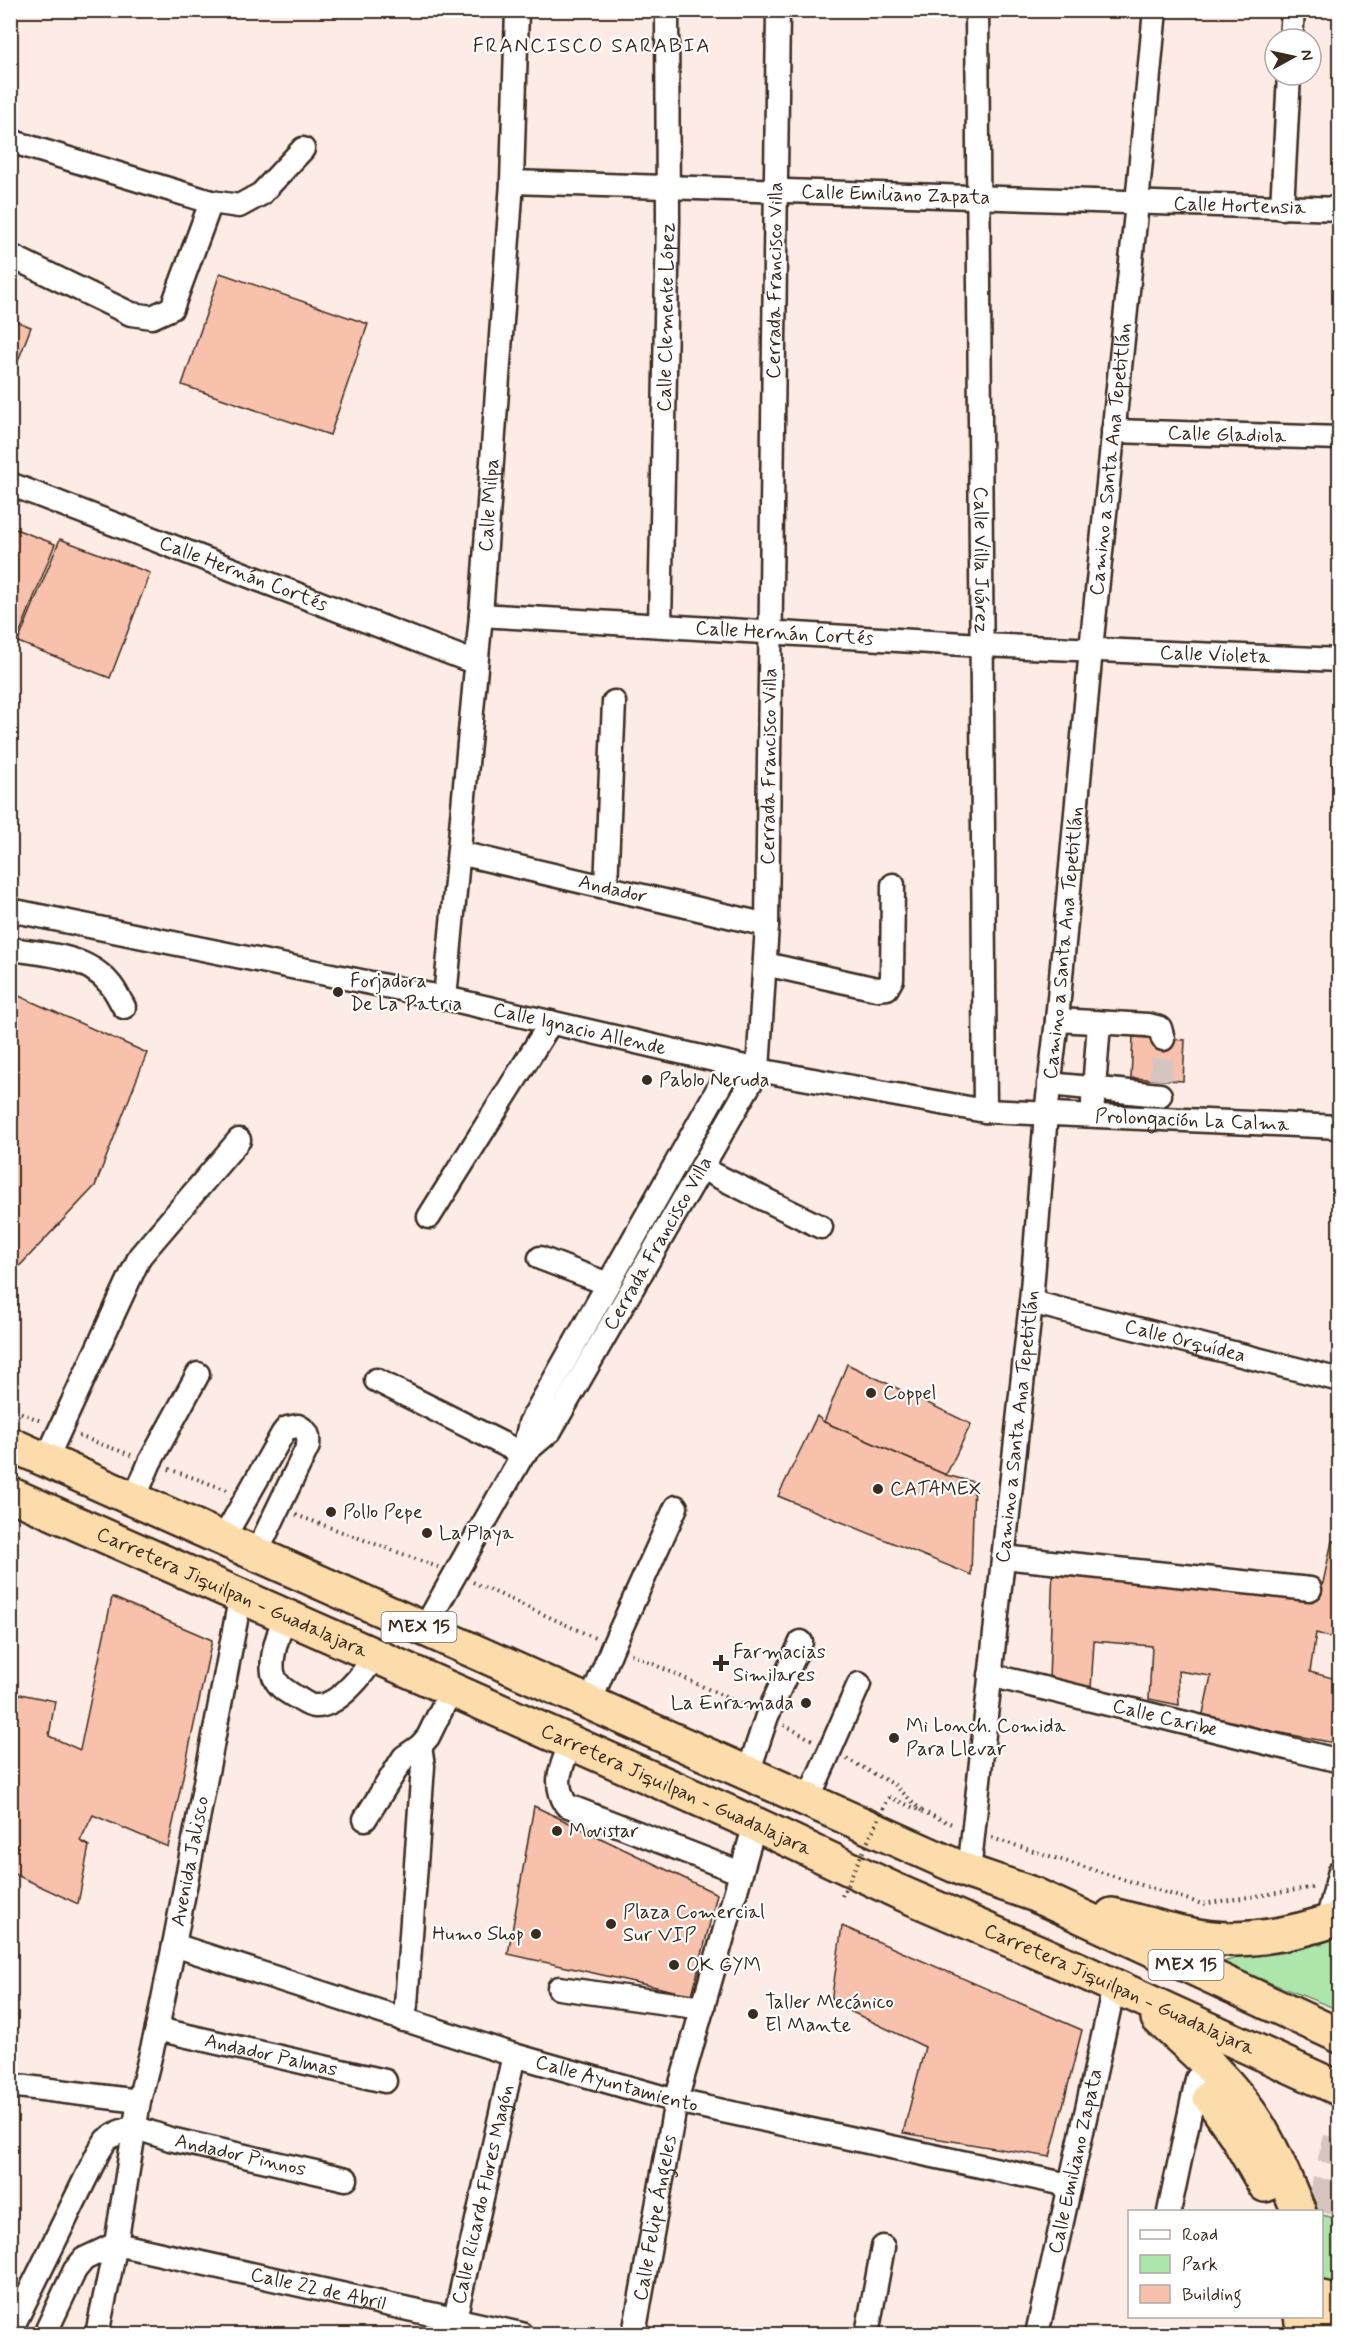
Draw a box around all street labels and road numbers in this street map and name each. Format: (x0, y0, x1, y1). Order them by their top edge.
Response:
street label: Calle Emiliano Zapata (801, 178, 991, 211)
street label: Cerrada Francisco Villa (760, 182, 789, 379)
street label: Calle Hortensia (1173, 190, 1307, 221)
street label: Calle Clemente López (651, 222, 681, 412)
street label: Camino a Santa Ana Tepetitlán (1083, 321, 1138, 597)
street label: Calle Gladiola (1167, 419, 1288, 450)
street label: Calle Milpa (472, 457, 506, 553)
street label: Calle Villa Juárez (967, 486, 995, 634)
street label: Calle Hernán Cortés (155, 529, 332, 618)
street label: Calle Hernán Cortés (695, 614, 875, 652)
street label: Calle Violeta (1159, 639, 1271, 671)
street label: Cerrada Francisco Villa (754, 668, 784, 865)
street label: Camino a Santa Ana Tepetitlán (1037, 805, 1090, 1081)
street label: Andador (576, 868, 650, 910)
street label: Calle Ignacio Allende (490, 996, 669, 1062)
street label: Prolongación La Calma (1095, 1102, 1291, 1138)
street label: Cerrada Francisco Villa (597, 1151, 719, 1335)
street label: Camino a Santa Ana Tepetitlán (989, 1289, 1045, 1564)
street label: Calle Orquídea (1122, 1313, 1249, 1369)
street label: Carretera Jiquilpan - Guadalajara (92, 1520, 373, 1665)
road number: MEX 15 (382, 1612, 456, 1642)
street label: Calle Caribe (1110, 1692, 1220, 1744)
street label: Carretera Jiquilpan - Guadalajara (537, 1717, 817, 1863)
street label: Avenida Jalisco (164, 1794, 216, 1929)
street label: Carretera Jiquilpan - Guadalajara (980, 1917, 1260, 2062)
road number: MEX 15 (1148, 1950, 1224, 1980)
street label: Andador Palmas (202, 2027, 340, 2083)
street label: Calle Ayuntamiento (532, 2048, 700, 2119)
street label: Calle Emiliano Zapata (1042, 2066, 1109, 2256)
street label: Calle Ricardo Flores Magón (445, 2082, 520, 2307)
street label: Andador Pinnos (172, 2127, 308, 2183)
street label: Calle Felipe Ángeles (627, 2132, 683, 2303)
street label: Calle 22 de Abril (248, 2261, 388, 2317)

